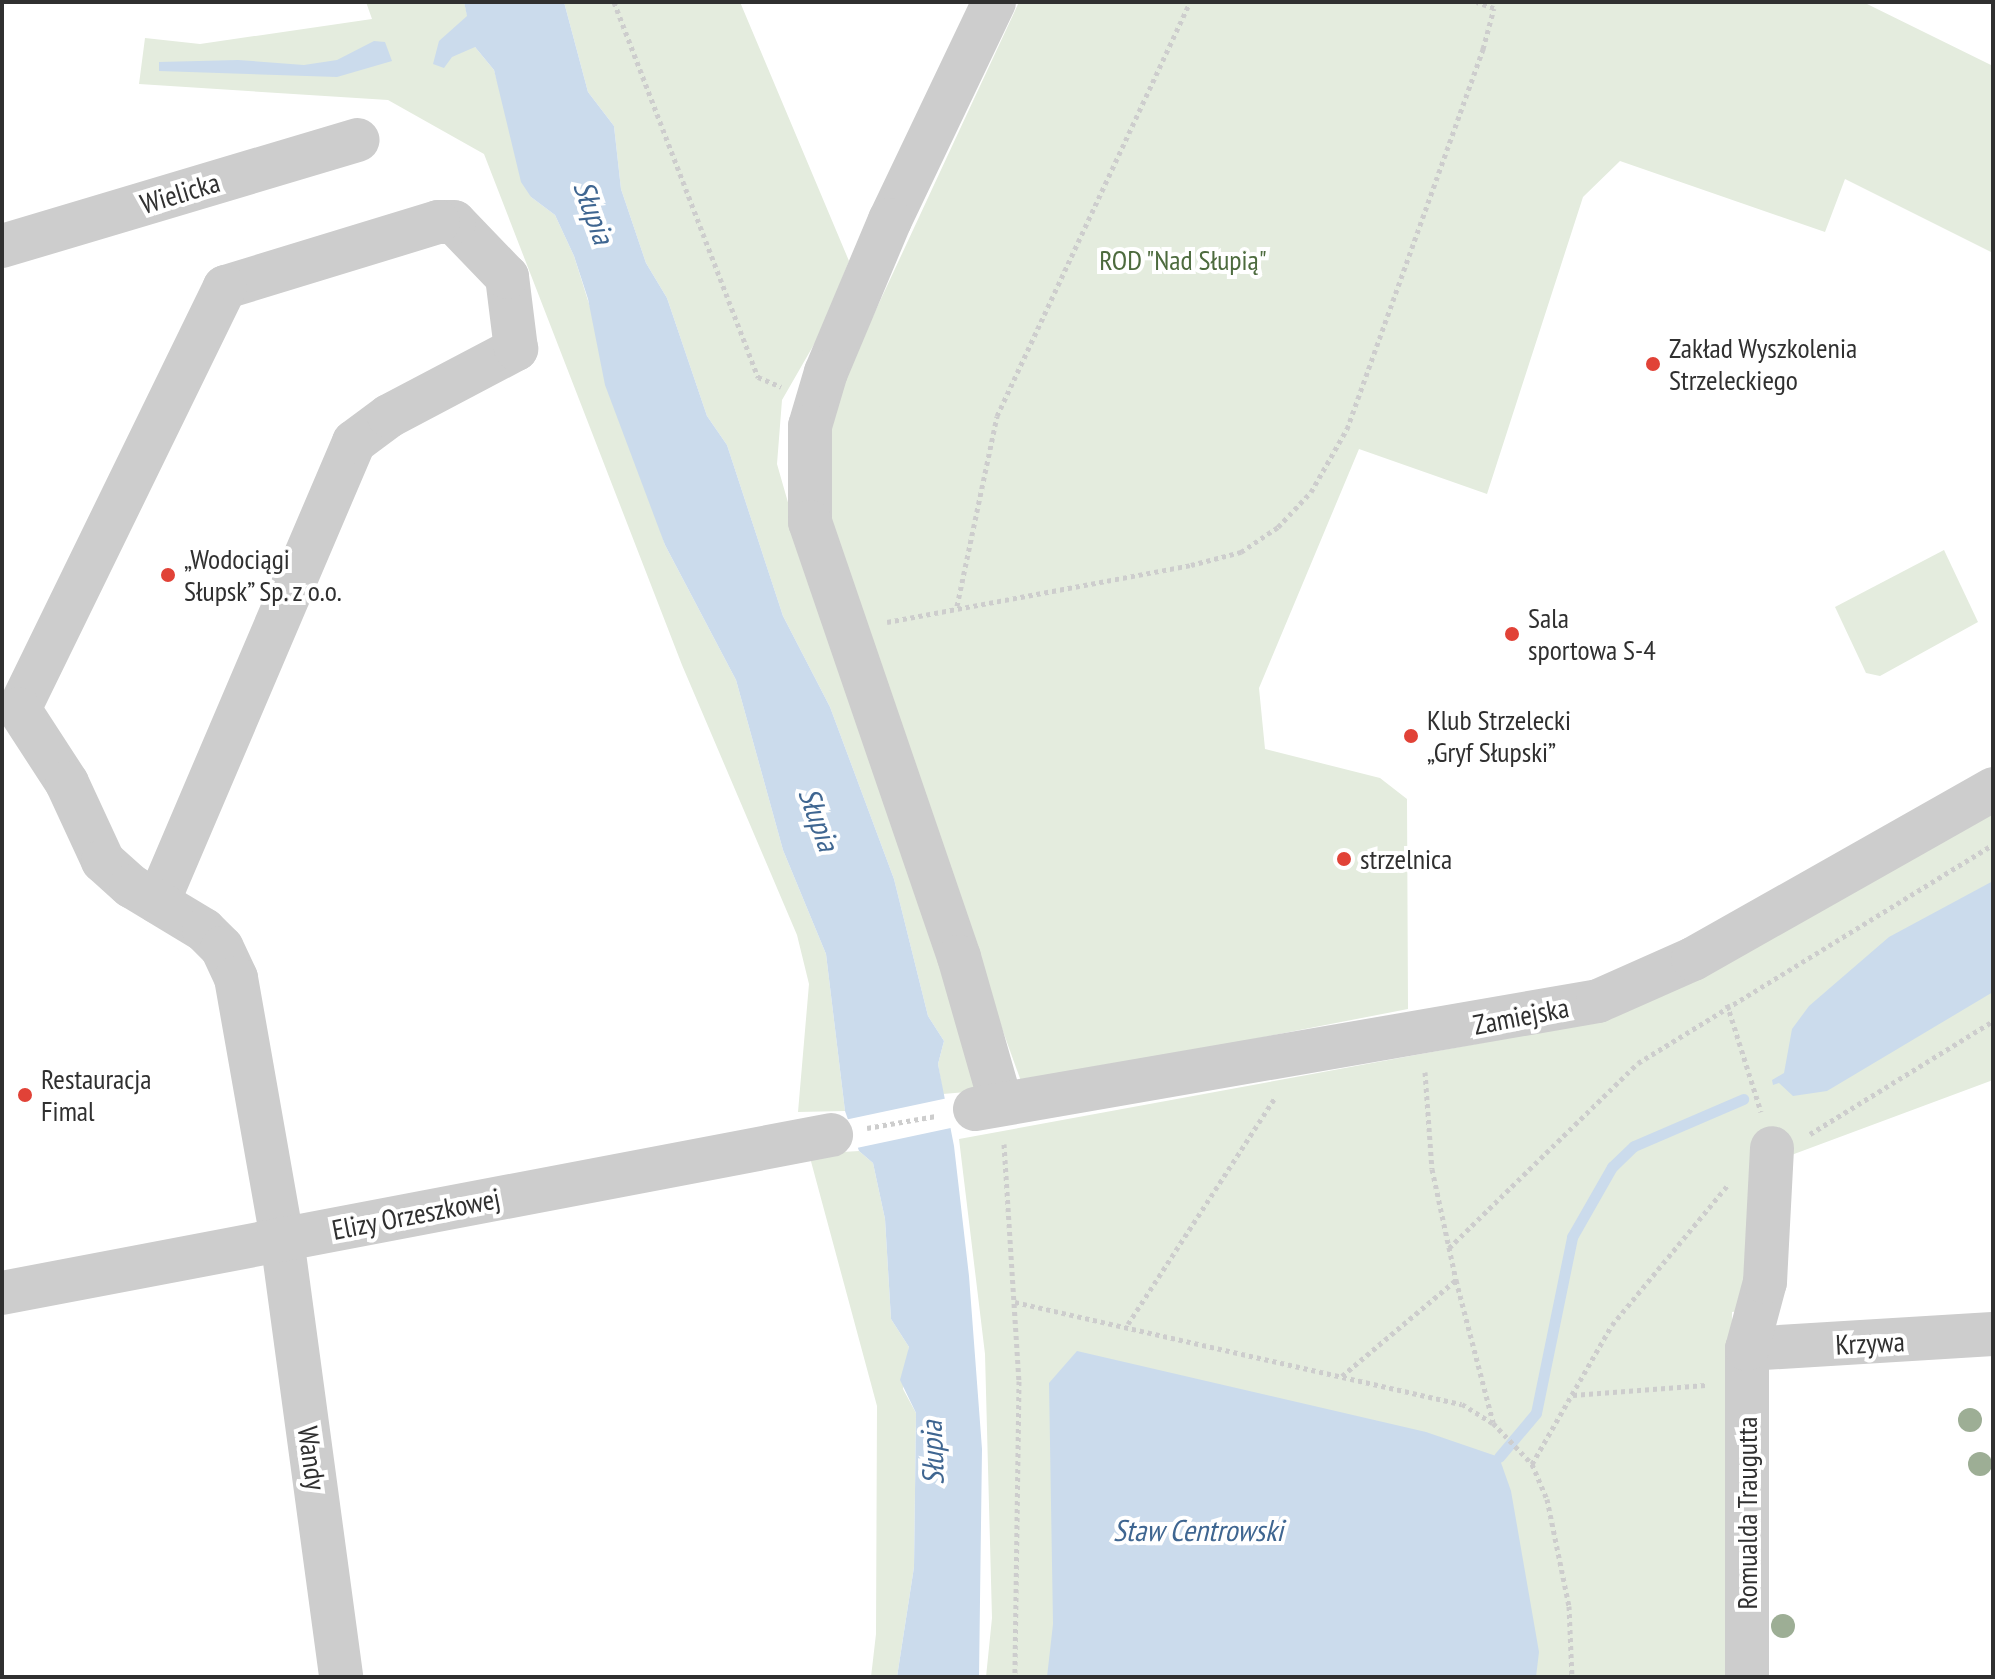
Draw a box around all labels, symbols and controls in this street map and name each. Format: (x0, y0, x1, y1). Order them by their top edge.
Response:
street label: Wielicka (136, 165, 224, 221)
water label: Słupia (566, 176, 622, 248)
park label: ROD "Nad Słupią" (1098, 243, 1268, 277)
place label: Zakład Wyszkolenia Strzeleckiego (1669, 331, 1858, 397)
marker: Zakład Wyszkolenia Strzeleckiego (1644, 355, 1662, 373)
place label: „Wodociągi Słupsk” Sp. z o.o. (184, 542, 346, 608)
marker: „Wodociągi Słupsk” Sp. z o.o. (159, 566, 177, 584)
place label: Sala sportowa S-4 (1528, 601, 1656, 667)
marker: Sala sportowa S-4 (1503, 625, 1521, 643)
place label: Klub Strzelecki „Gryf Słupski” (1427, 703, 1571, 769)
marker: Klub Strzelecki „Gryf Słupski” (1402, 727, 1420, 745)
water label: Słupia (791, 783, 847, 855)
place label: strzelnica (1360, 842, 1452, 876)
marker: strzelnica (1335, 850, 1353, 868)
street label: Zamiejska (1470, 990, 1572, 1042)
place label: Restauracja Fimal (41, 1062, 151, 1128)
marker: Restauracja Fimal (16, 1086, 34, 1104)
street label: Elizy Orzeszkowej (329, 1181, 503, 1247)
street label: Krzywa (1835, 1324, 1905, 1362)
street label: Romualda Traugutta (1730, 1416, 1764, 1610)
water label: Słupia (913, 1420, 951, 1486)
street label: Wandy (291, 1424, 333, 1492)
water label: Staw Centrowski (1113, 1512, 1283, 1548)

